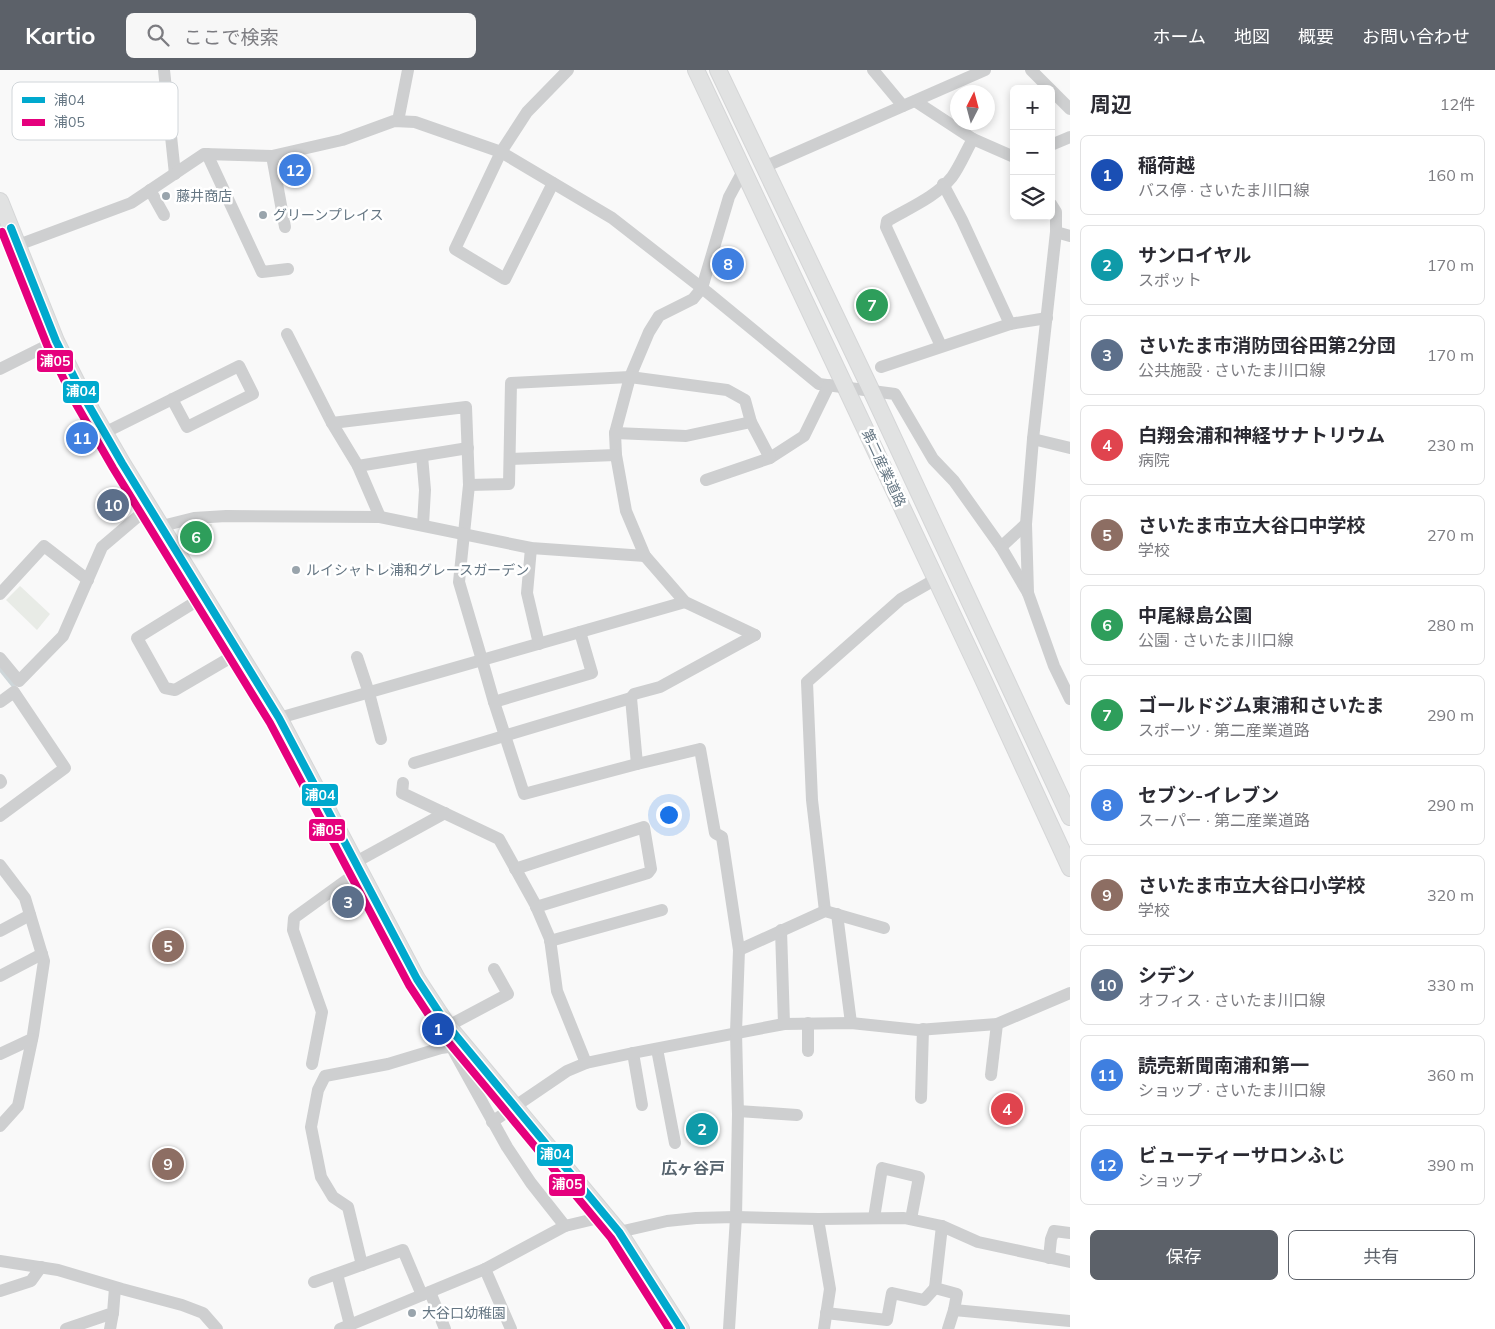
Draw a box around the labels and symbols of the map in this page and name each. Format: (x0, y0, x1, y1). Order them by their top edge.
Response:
legend (12, 82, 178, 140)
north arrow (950, 85, 995, 130)
text: 浦04 (54, 91, 85, 109)
text: 浦05 (54, 113, 85, 131)
pin: 12 (279, 151, 311, 189)
place label: 藤井商店 (176, 187, 232, 205)
marker: 藤井商店 (160, 190, 172, 202)
place label: グリーンプレイス (273, 206, 383, 224)
marker: グリーンプレイス (257, 209, 269, 221)
pin: 8 (712, 245, 744, 283)
pin: 7 (856, 286, 888, 324)
line badge: 浦05 (36, 349, 74, 373)
text: 浦05 (40, 352, 70, 370)
line badge: 浦04 (62, 380, 100, 404)
text: 浦04 (66, 382, 97, 400)
pin: 11 (66, 419, 98, 457)
street label: 第二産業道路 (858, 426, 910, 510)
pin: 10 (97, 486, 129, 524)
pin: 6 (180, 518, 212, 556)
place label: ルイシャトレ浦和グレースガーデン (306, 561, 529, 579)
marker: ルイシャトレ浦和グレースガーデン (290, 564, 302, 576)
line badge: 浦04 (301, 783, 339, 807)
text: 浦04 (305, 786, 336, 804)
your location (656, 802, 682, 828)
line badge: 浦05 (308, 818, 346, 842)
text: 浦05 (312, 821, 342, 839)
pin: 3 (332, 883, 364, 921)
pin: 5 (152, 927, 184, 965)
pin: 1 (422, 1010, 454, 1048)
pin: 4 (991, 1090, 1023, 1128)
pin: 2 (686, 1110, 718, 1148)
line badge: 浦04 (536, 1143, 574, 1167)
pin: 9 (152, 1145, 184, 1183)
text: 浦04 (540, 1145, 571, 1163)
district label: 広ヶ谷戸 (661, 1158, 725, 1178)
line badge: 浦05 (548, 1173, 586, 1197)
text: 浦05 (552, 1175, 582, 1193)
place label: 大谷口幼稚園 (422, 1304, 506, 1322)
marker: 大谷口幼稚園 (406, 1307, 418, 1319)

